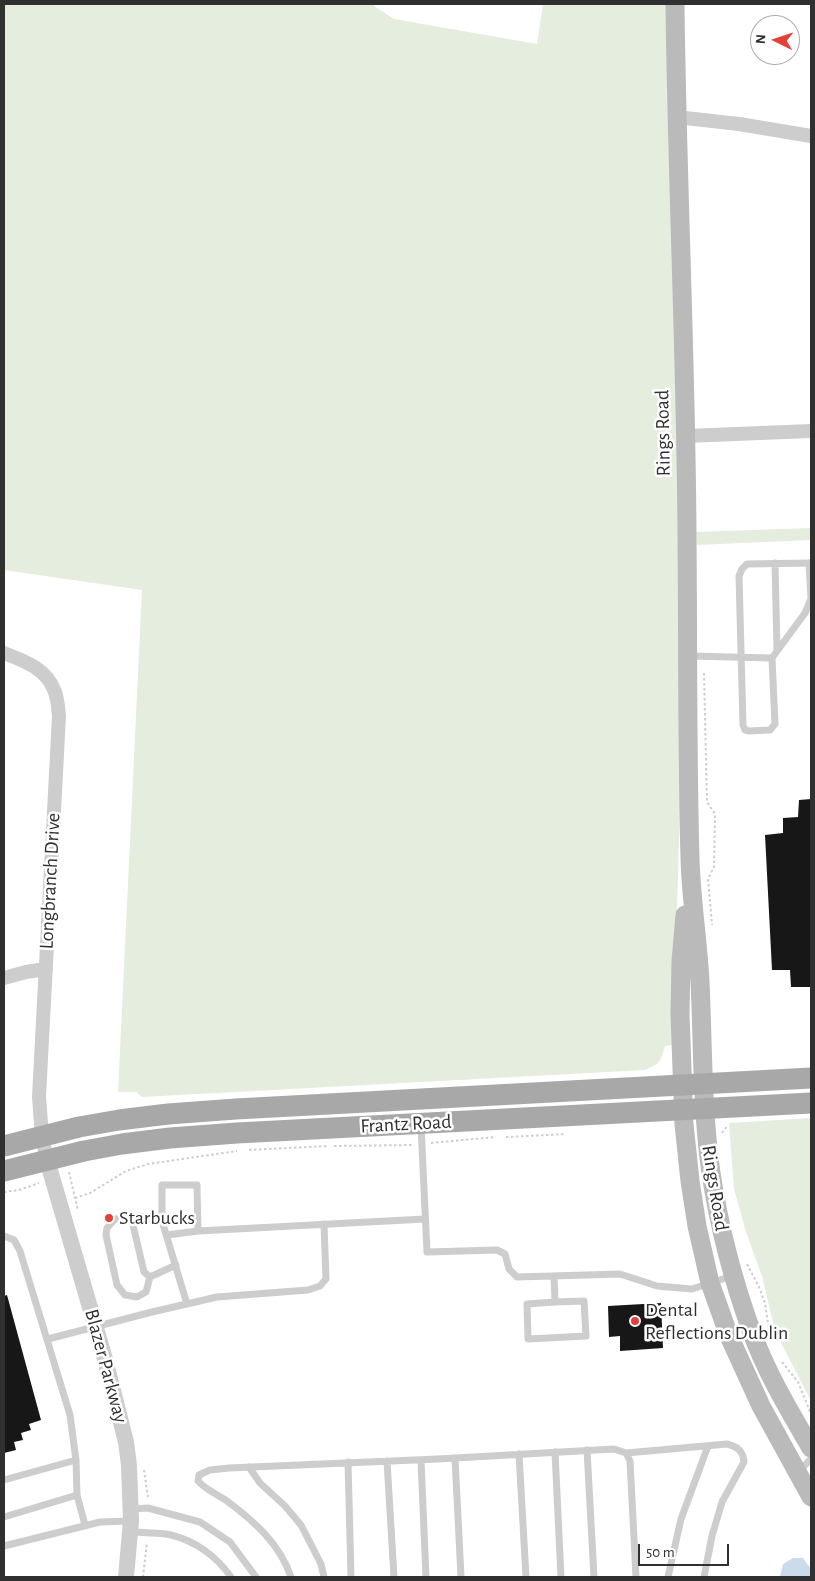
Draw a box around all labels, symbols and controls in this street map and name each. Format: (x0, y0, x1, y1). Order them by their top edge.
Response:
north arrow (750, 15, 800, 65)
text: N (754, 34, 768, 44)
street label: Rings Road (650, 390, 676, 476)
street label: Longbranch Drive (34, 812, 66, 950)
street label: Frantz Road (360, 1110, 452, 1138)
street label: Rings Road (696, 1143, 734, 1233)
place label: Starbucks (119, 1206, 195, 1230)
marker: Starbucks (103, 1212, 115, 1224)
place label: Dental Reflections Dublin (645, 1298, 788, 1345)
street label: Blazer Parkway (79, 1306, 133, 1426)
marker: Dental Reflections Dublin (629, 1315, 641, 1327)
scale bar (640, 1534, 731, 1566)
text: 50 m (646, 1545, 675, 1560)

